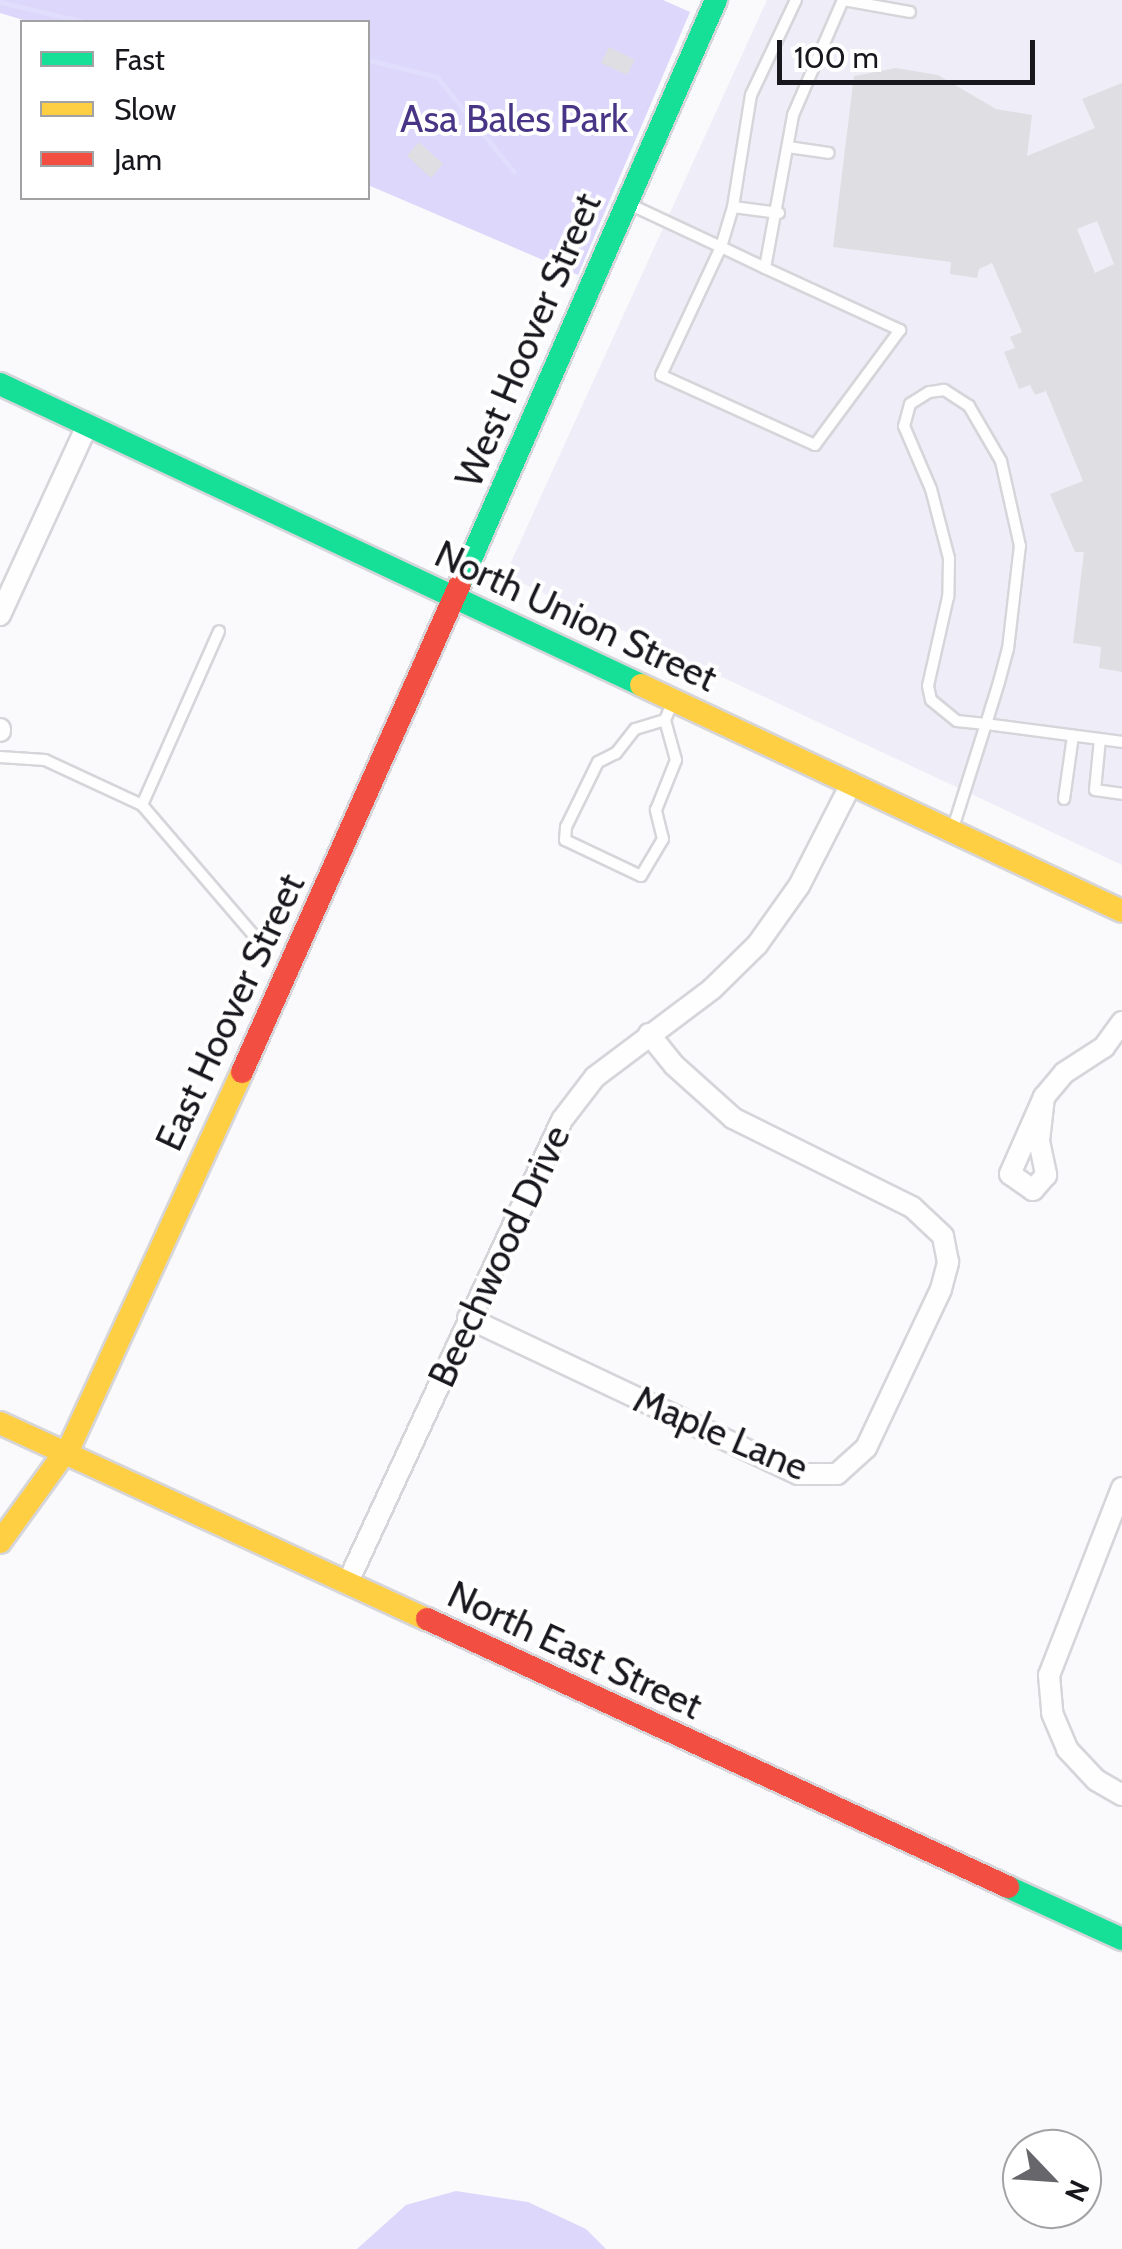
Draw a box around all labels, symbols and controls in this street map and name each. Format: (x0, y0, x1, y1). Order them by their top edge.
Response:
legend (20, 20, 370, 200)
scale bar (782, 20, 1040, 82)
text: 100 m (794, 39, 879, 76)
text: Fast (114, 41, 165, 78)
text: Slow (114, 91, 176, 128)
park label: Asa Bales Park (400, 96, 628, 142)
text: Jam (114, 141, 162, 178)
street label: West Hoover Street (446, 186, 610, 494)
street label: North Union Street (428, 531, 724, 701)
street label: East Hoover Street (146, 866, 314, 1158)
street label: Beechwood Drive (418, 1118, 580, 1394)
street label: Maple Lane (627, 1376, 815, 1490)
street label: North East Street (441, 1571, 709, 1729)
north arrow (1002, 2129, 1102, 2229)
text: N (1058, 2175, 1097, 2207)

